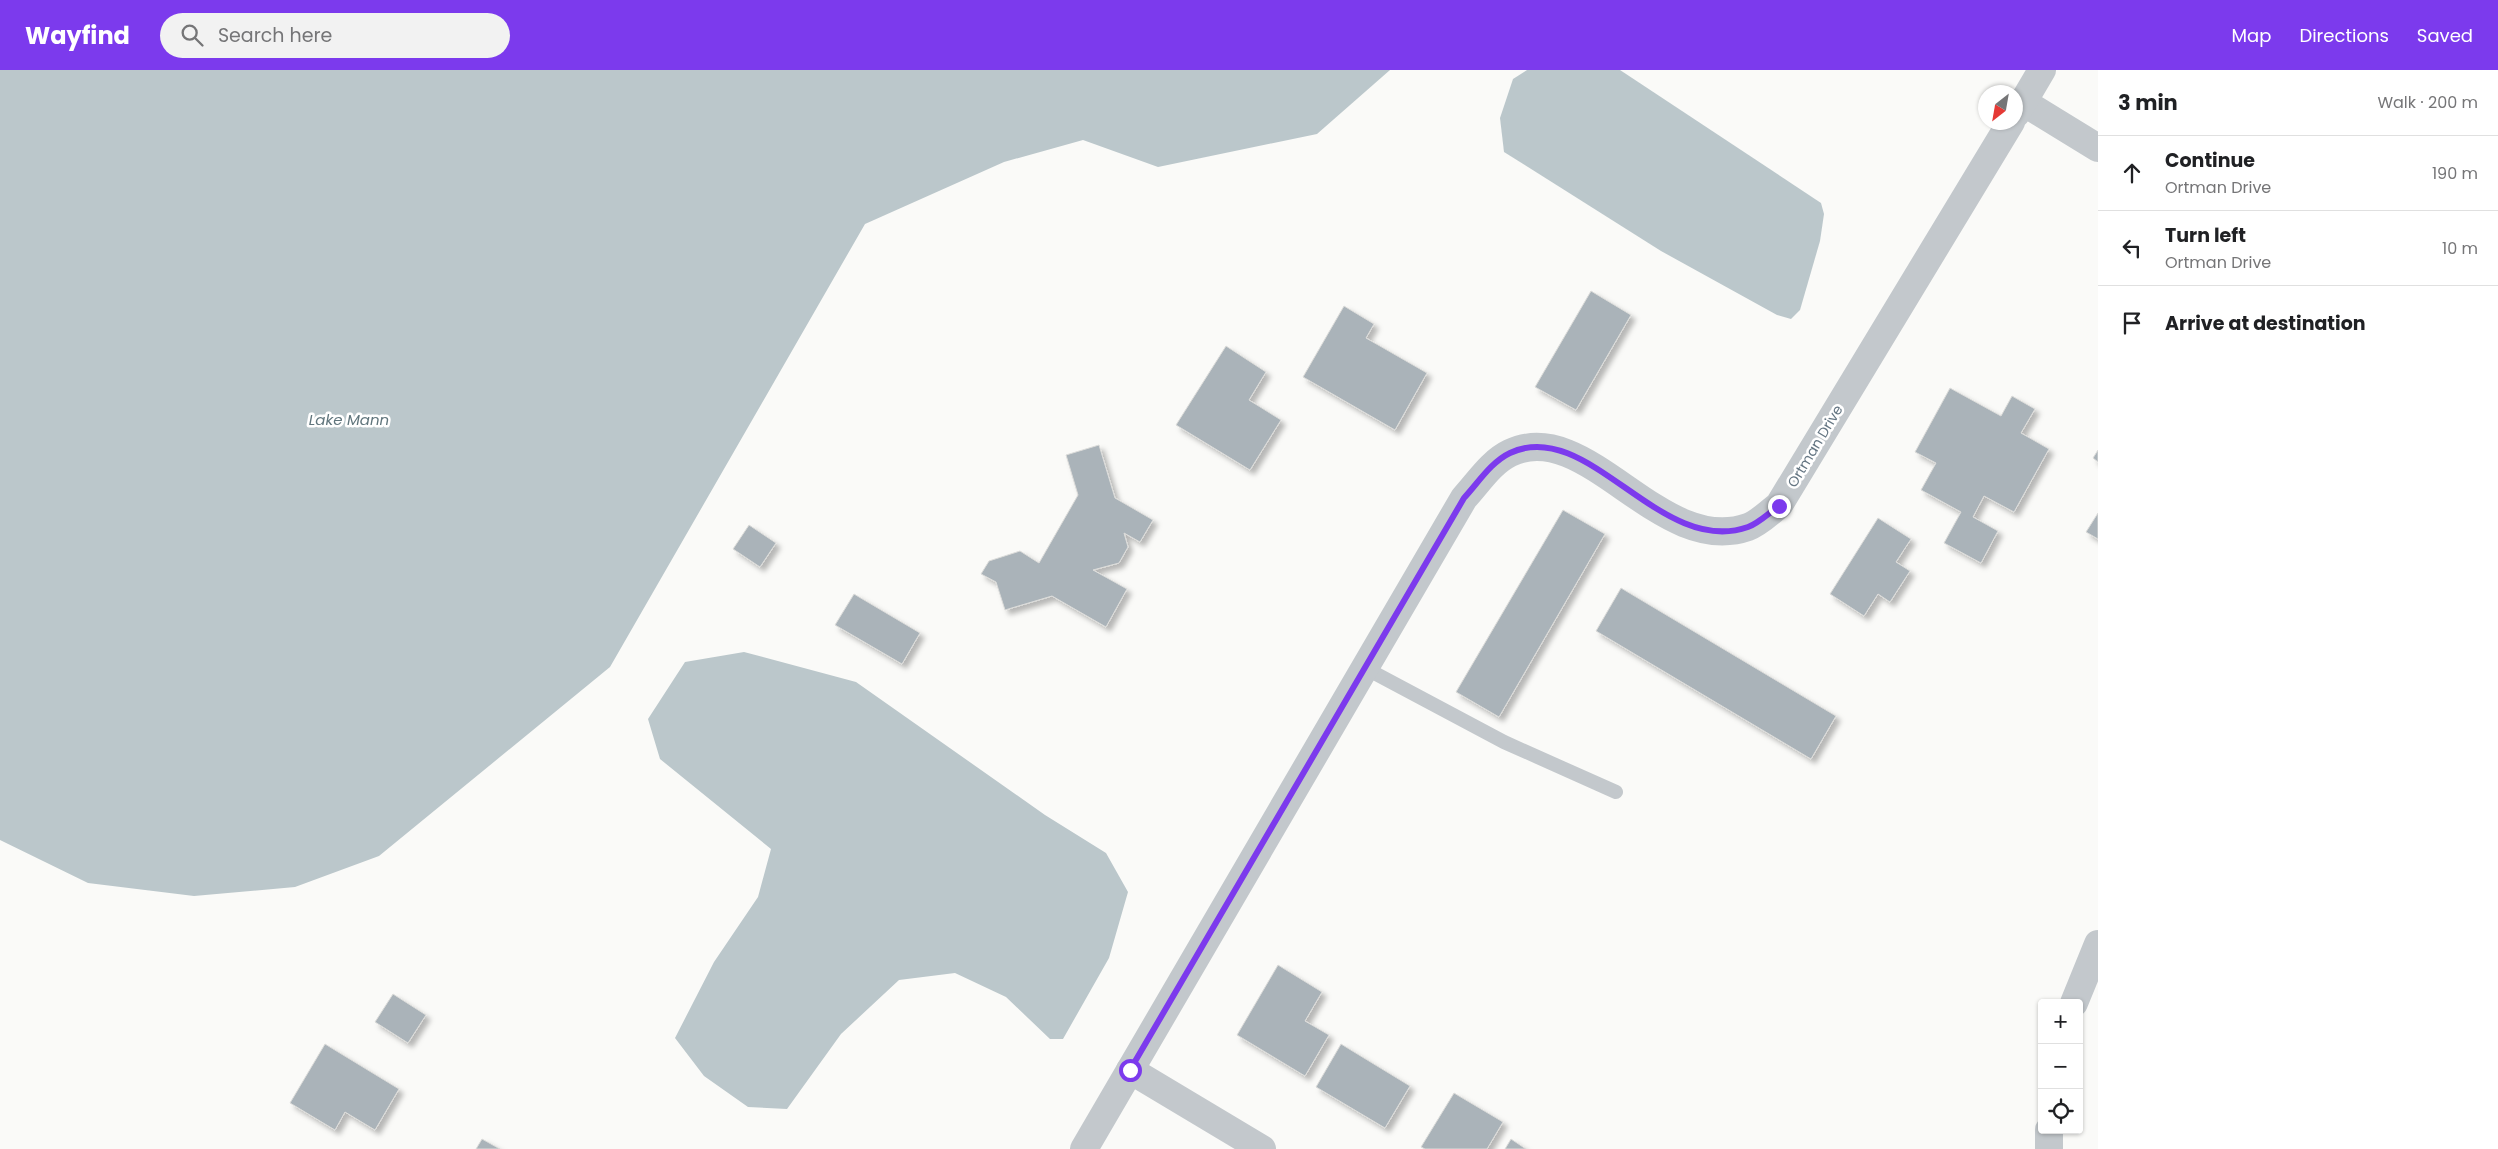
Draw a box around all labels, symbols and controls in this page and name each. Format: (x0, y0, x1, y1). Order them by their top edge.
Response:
search box (160, 13, 510, 58)
text: Wayfind (25, 19, 130, 52)
icon: search (178, 21, 206, 49)
text: Search here (218, 22, 332, 49)
text: Map (2232, 23, 2271, 48)
text: Directions (2299, 23, 2389, 48)
text: Saved (2417, 23, 2473, 48)
north arrow (1978, 85, 2023, 130)
text: 3 min (2118, 88, 2178, 117)
text: Walk · 200 m (2377, 91, 2478, 114)
text: Continue (2165, 147, 2255, 174)
icon: ahead (2118, 159, 2146, 187)
text: 190 m (2432, 162, 2478, 185)
text: Ortman Drive (2165, 176, 2271, 199)
text: Turn left (2165, 222, 2246, 249)
icon: left (2118, 234, 2146, 262)
text: 10 m (2442, 237, 2478, 260)
text: Ortman Drive (2165, 251, 2271, 274)
icon: arrive (2118, 309, 2146, 337)
text: Arrive at destination (2165, 310, 2366, 337)
street label: Ortman Drive (1782, 401, 1848, 491)
water label: Lake Mann (309, 409, 389, 430)
route end (1768, 495, 1791, 518)
map controls (2038, 999, 2083, 1134)
button: + (2038, 999, 2083, 1044)
button: − (2038, 1044, 2083, 1089)
route start (1119, 1059, 1142, 1082)
button: locate (2038, 1089, 2083, 1134)

